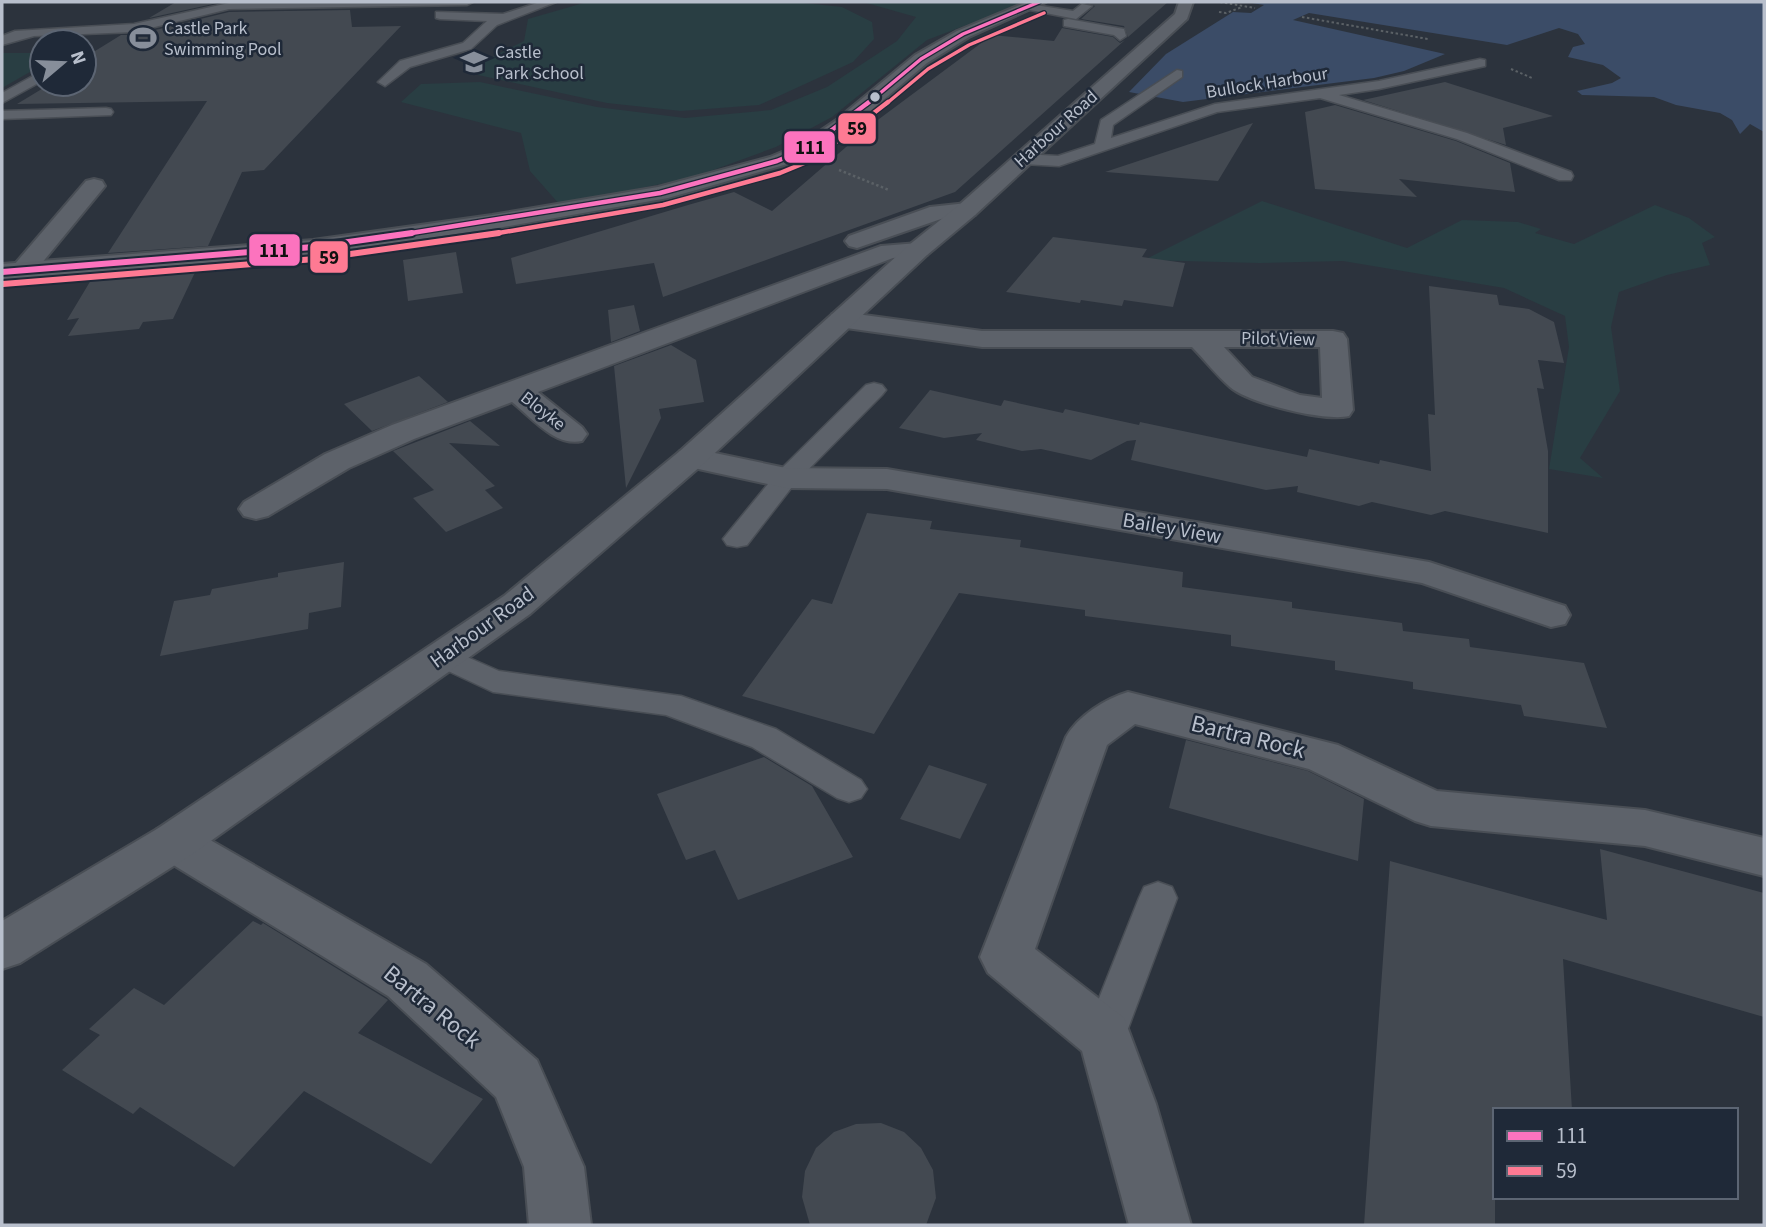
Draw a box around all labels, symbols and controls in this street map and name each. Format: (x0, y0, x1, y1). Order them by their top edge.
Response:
place label: Castle Park Swimming Pool (164, 16, 282, 62)
sports icon: Castle Park Swimming Pool (128, 23, 158, 53)
north arrow (28, 28, 98, 98)
place label: Castle Park School (495, 40, 584, 86)
school or university icon: Castle Park School (459, 47, 489, 77)
text: N (63, 48, 92, 68)
street label: Bullock Harbour (1204, 61, 1330, 105)
street label: Harbour Road (1009, 85, 1103, 173)
unlabelled marker (868, 90, 882, 104)
line badge: 59 (837, 112, 877, 145)
text: 59 (847, 116, 867, 143)
line badge: 111 (783, 130, 836, 164)
text: 111 (795, 135, 825, 162)
line badge: 111 (248, 233, 301, 267)
text: 111 (259, 238, 289, 265)
line badge: 59 (309, 240, 349, 274)
text: 59 (319, 245, 339, 272)
street label: Pilot View (1241, 326, 1315, 352)
street label: Bloyke (515, 386, 571, 437)
street label: Bailey View (1120, 505, 1224, 551)
street label: Harbour Road (424, 579, 540, 675)
street label: Bartra Rock (1187, 706, 1309, 768)
street label: Bartra Rock (376, 957, 488, 1057)
legend (1493, 1108, 1738, 1199)
text: 111 (1556, 1121, 1587, 1151)
text: 59 (1556, 1156, 1577, 1186)

